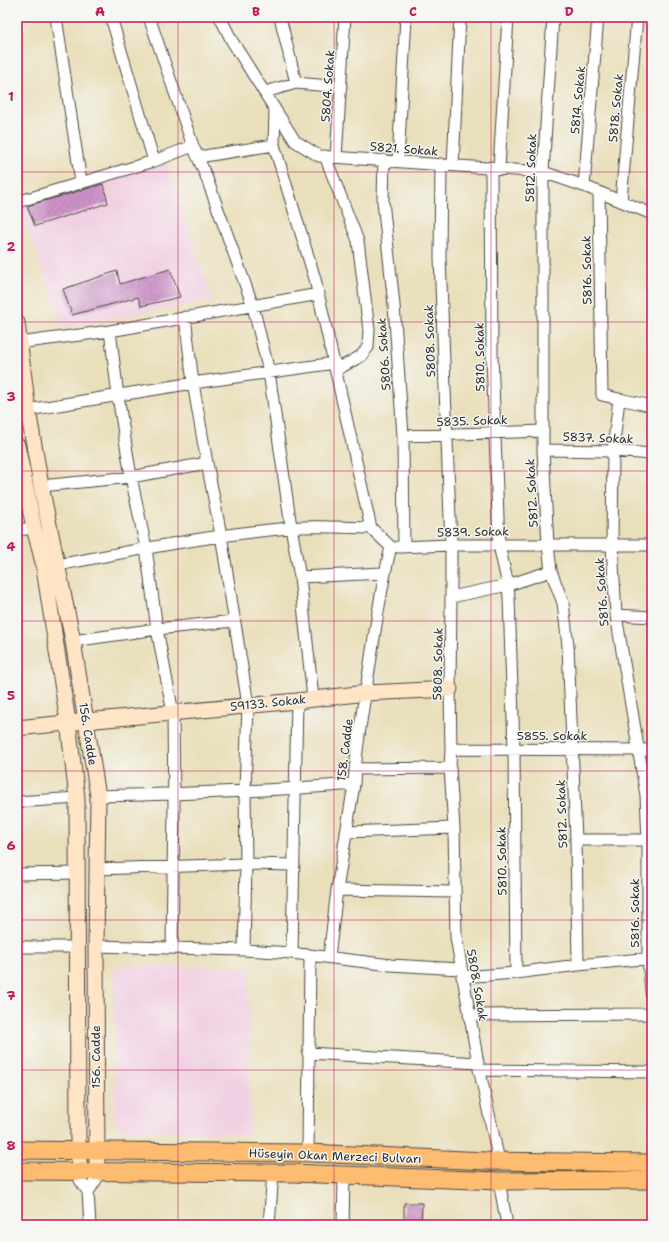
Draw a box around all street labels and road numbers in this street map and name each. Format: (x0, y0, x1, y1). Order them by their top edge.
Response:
street label: 5804. Sokak (317, 49, 339, 123)
street label: 5814. Sokak (567, 65, 589, 135)
street label: 5818. Sokak (605, 73, 627, 143)
street label: 5812. Sokak (522, 133, 540, 203)
street label: 5821. Sokak (369, 139, 439, 159)
street label: 5816. Sokak (578, 235, 596, 305)
street label: 5808. Sokak (421, 304, 439, 378)
street label: 5806. Sokak (373, 317, 395, 391)
street label: 5810. Sokak (471, 322, 489, 392)
street label: 5835. Sokak (436, 412, 508, 430)
street label: 5837. Sokak (562, 429, 634, 447)
street label: 5812. Sokak (522, 458, 542, 528)
street label: 5839. Sokak (437, 523, 509, 541)
street label: 5816. Sokak (592, 557, 612, 627)
street label: 5808. Sokak (429, 627, 447, 701)
street label: 59133. Sokak (229, 691, 307, 715)
street label: 156. Cadde (75, 701, 101, 767)
street label: 158. Cadde (333, 717, 357, 782)
street label: 5855. Sokak (517, 728, 587, 744)
street label: 5812. Sokak (553, 779, 571, 849)
street label: 5810. Sokak (493, 826, 511, 896)
street label: 5816. Sokak (627, 878, 643, 948)
street label: 5808. Sokak (463, 948, 491, 1022)
street label: 156. Cadde (88, 1025, 104, 1089)
street label: Hüseyin Okan Merzeci Bulvarı (248, 1145, 422, 1167)

